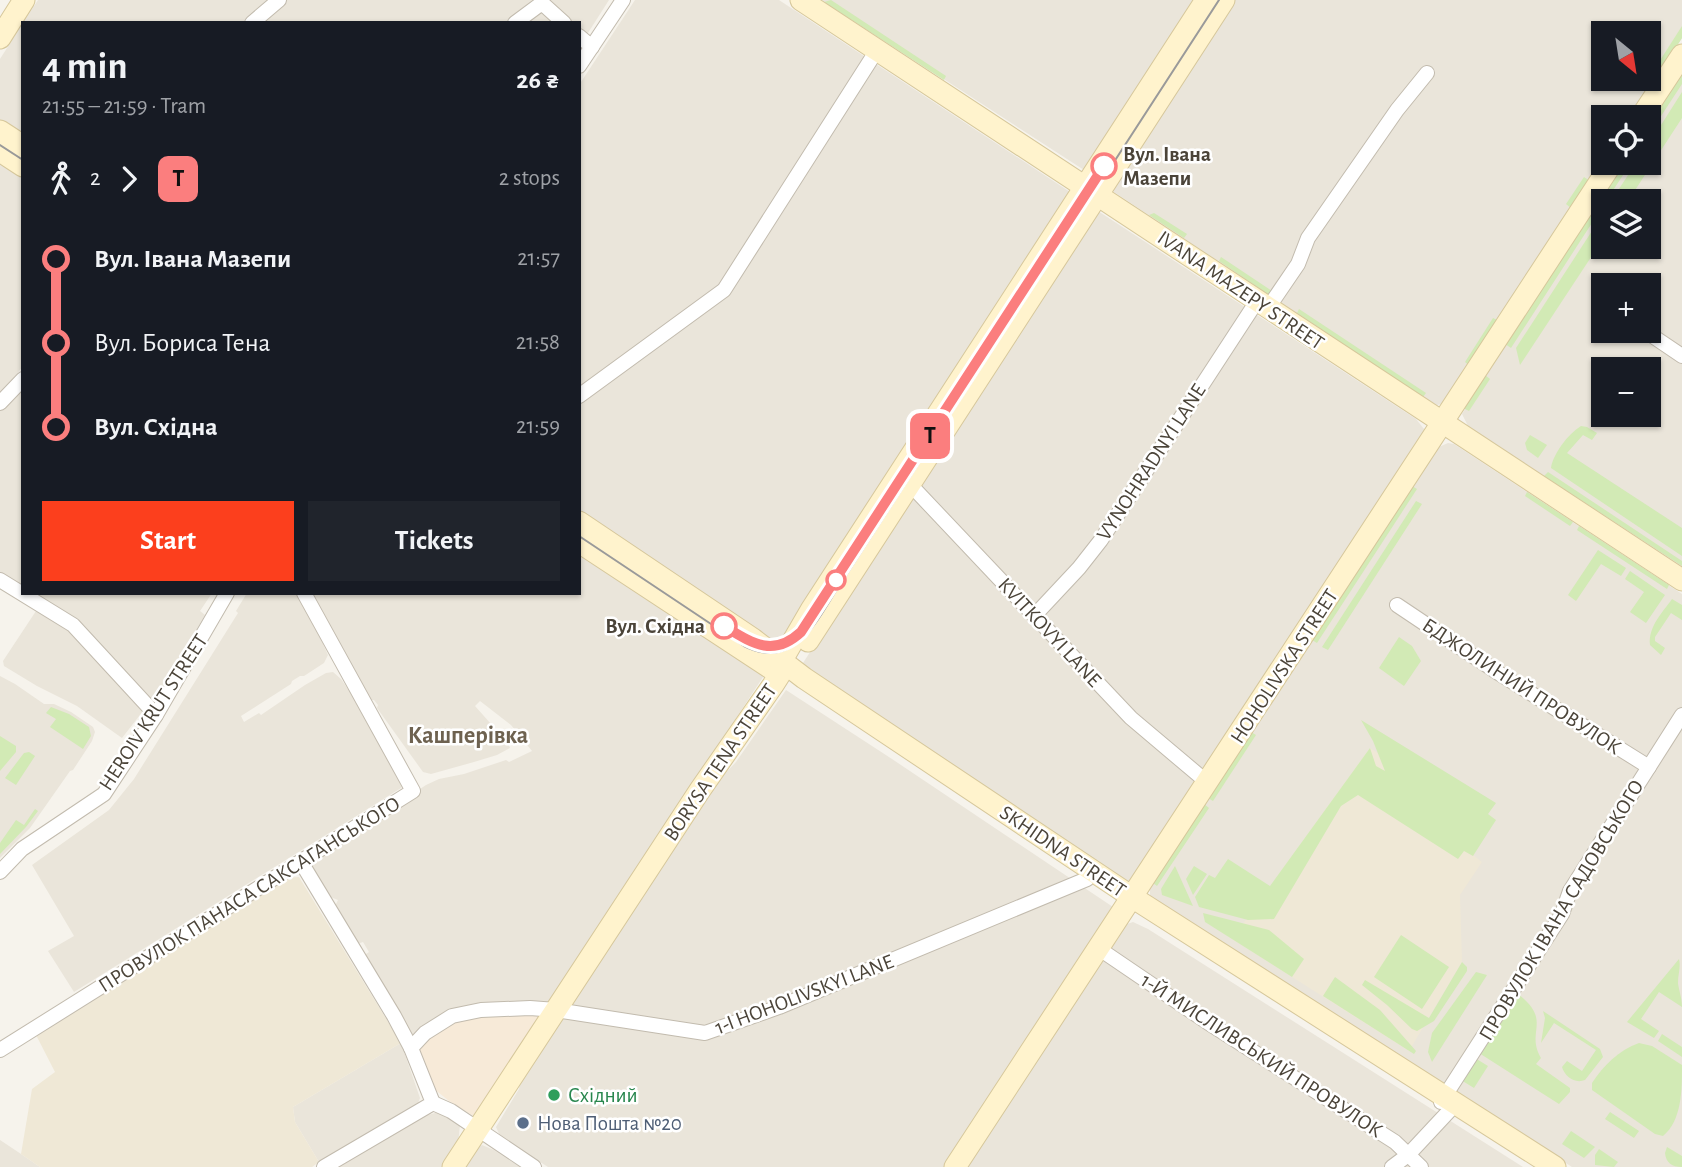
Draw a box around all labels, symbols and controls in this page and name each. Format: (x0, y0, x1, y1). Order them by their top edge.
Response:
north arrow (1591, 21, 1661, 91)
map controls (1591, 21, 1661, 427)
text: 4 min (42, 48, 128, 86)
text: 26 ₴ (516, 67, 560, 93)
text: 21:55 – 21:59 · Tram (42, 95, 206, 118)
button: locate (1591, 105, 1661, 175)
place label: Вул. Івана Мазепи (1123, 144, 1211, 189)
marker: Вул. Івана Мазепи (1091, 153, 1117, 179)
icon: walk (42, 160, 80, 198)
icon: forward (110, 160, 148, 198)
text: 2 (90, 167, 100, 190)
text: Т (172, 167, 184, 191)
text: 2 stops (499, 167, 560, 190)
button: layers (1591, 189, 1661, 259)
street label: IVANA MAZEPY STREET (1154, 227, 1328, 354)
text: Вул. Івана Мазепи (94, 246, 291, 272)
text: 21:57 (517, 247, 560, 270)
button: + (1591, 273, 1661, 343)
text: Вул. Бориса Тена (94, 330, 270, 356)
text: 21:58 (516, 331, 560, 354)
button: − (1591, 357, 1661, 427)
street label: VYNOHRADNYI LANE (1093, 380, 1210, 544)
line badge: Т (907, 413, 953, 459)
text: Вул. Східна (94, 414, 218, 440)
text: 21:59 (516, 415, 560, 438)
text: Т (924, 424, 936, 448)
button: Start (42, 501, 294, 581)
button: Tickets (308, 501, 560, 581)
unlabelled marker (826, 570, 846, 590)
street label: KVITKOVYI LANE (994, 574, 1105, 691)
street label: HOHOLIVSKA STREET (1227, 585, 1342, 747)
marker: Вул. Східна (711, 613, 737, 639)
street label: БДЖОЛИНИЙ ПРОВУЛОК (1419, 614, 1625, 758)
place label: Вул. Східна (605, 616, 705, 637)
street label: HEROIV KRUT STREET (95, 630, 212, 794)
street label: BORYSA TENA STREET (660, 680, 781, 845)
district label: Кашперівка (408, 724, 528, 748)
street label: ПРОВУЛОК ІВАНА САДОВСЬКОГО (1475, 776, 1648, 1044)
street label: ПРОВУЛОК ПАНАСА САКСАГАНСЬКОГО (95, 792, 404, 996)
street label: SKHIDNA STREET (996, 802, 1130, 901)
street label: 1-I HOHOLIVSKYI LANE (712, 951, 896, 1038)
street label: 1-Й МИСЛИВСЬКИЙ ПРОВУЛОК (1137, 969, 1387, 1141)
place label: Східний (568, 1085, 638, 1106)
marker: Східний (546, 1087, 562, 1103)
place label: Нова Пошта №20 (537, 1113, 682, 1134)
marker: Нова Пошта №20 (515, 1115, 531, 1131)

